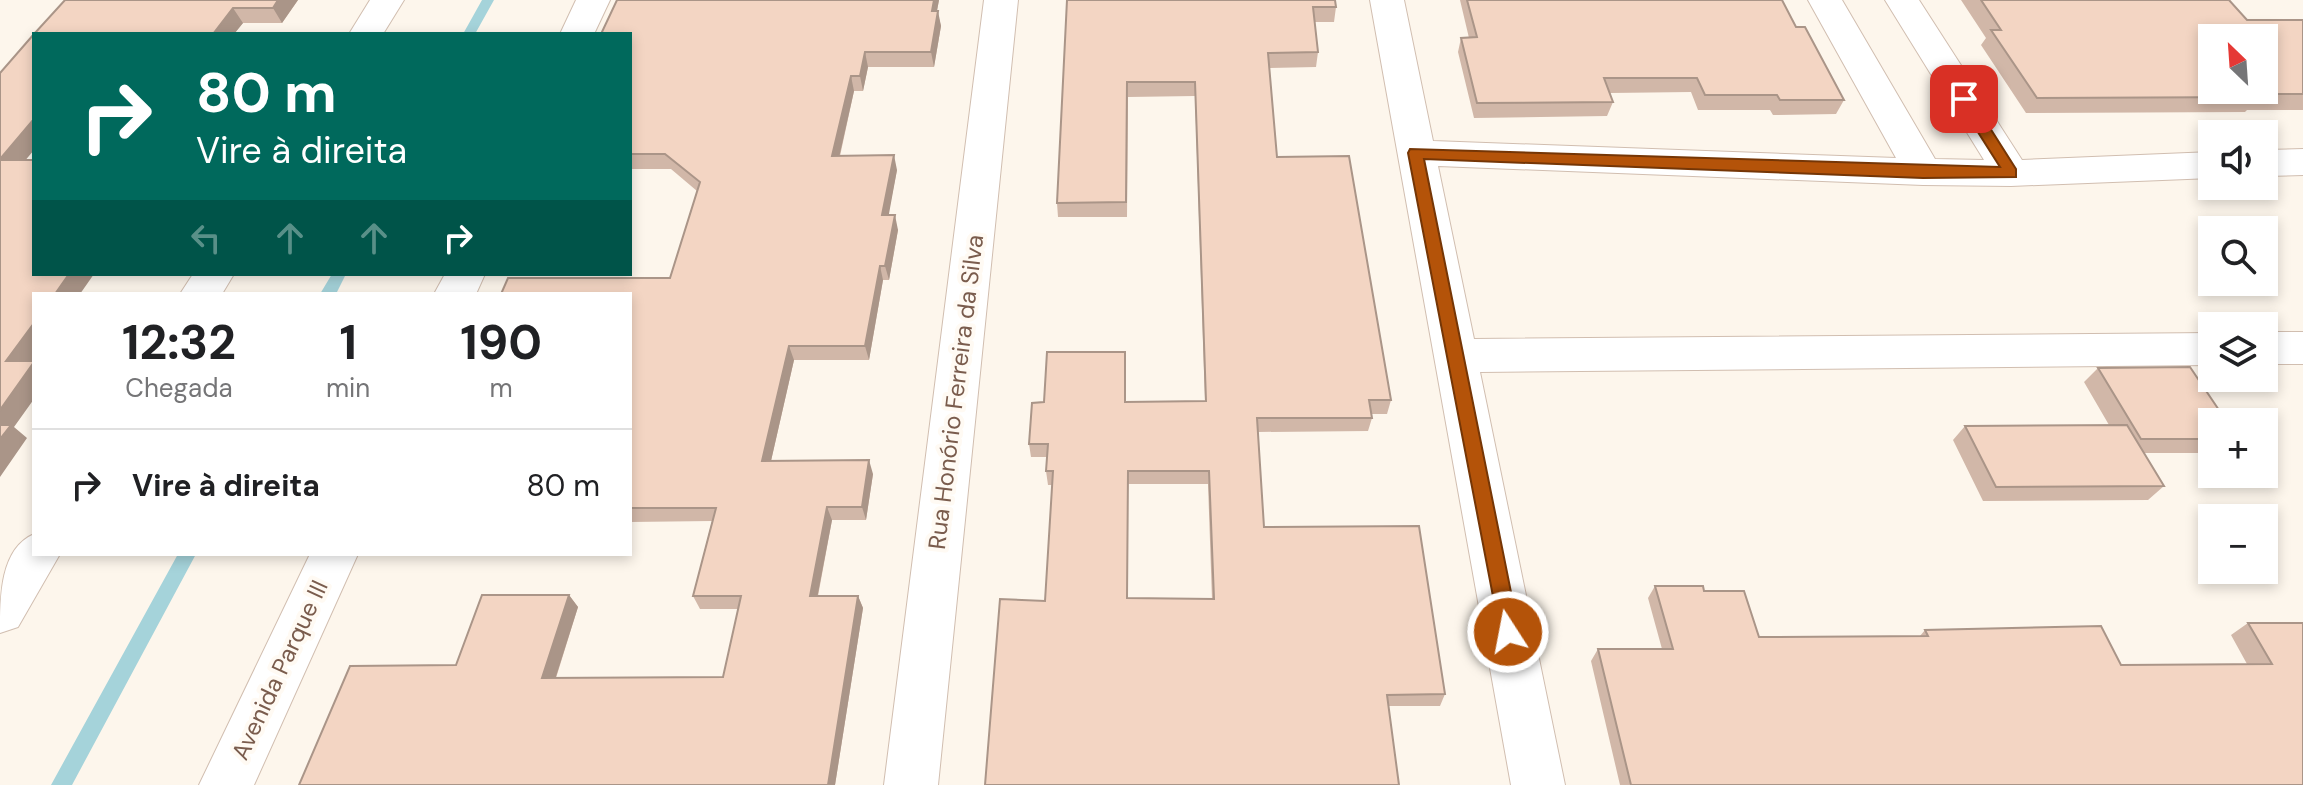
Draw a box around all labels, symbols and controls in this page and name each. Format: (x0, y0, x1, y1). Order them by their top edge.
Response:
north arrow (2198, 24, 2278, 104)
map controls (2198, 24, 2278, 584)
text: 80 m (196, 56, 337, 129)
icon: right (64, 64, 168, 168)
pin (1930, 65, 1998, 133)
icon: arrive (1942, 77, 1986, 121)
button: sound (2198, 120, 2278, 200)
text: Vire à direita (196, 127, 407, 174)
icon: left (184, 216, 228, 260)
icon: ahead (268, 216, 312, 260)
icon: ahead (352, 216, 396, 260)
icon: right (436, 216, 480, 260)
button: search (2198, 216, 2278, 296)
street label: Rua Honório Ferreira da Silva (921, 233, 990, 551)
text: 12:32 (122, 311, 236, 374)
text: 1 (339, 311, 357, 374)
text: 190 (460, 311, 542, 374)
button: layers (2198, 312, 2278, 392)
text: Chegada (125, 371, 233, 405)
text: min (326, 371, 370, 405)
text: m (490, 371, 513, 405)
button: + (2198, 408, 2278, 488)
icon: right (64, 463, 108, 507)
text: Vire à direita (132, 466, 320, 505)
text: 80 m (527, 466, 600, 505)
button: − (2198, 504, 2278, 584)
street label: Avenida Parque III (224, 575, 335, 765)
position arrow (1466, 590, 1550, 674)

